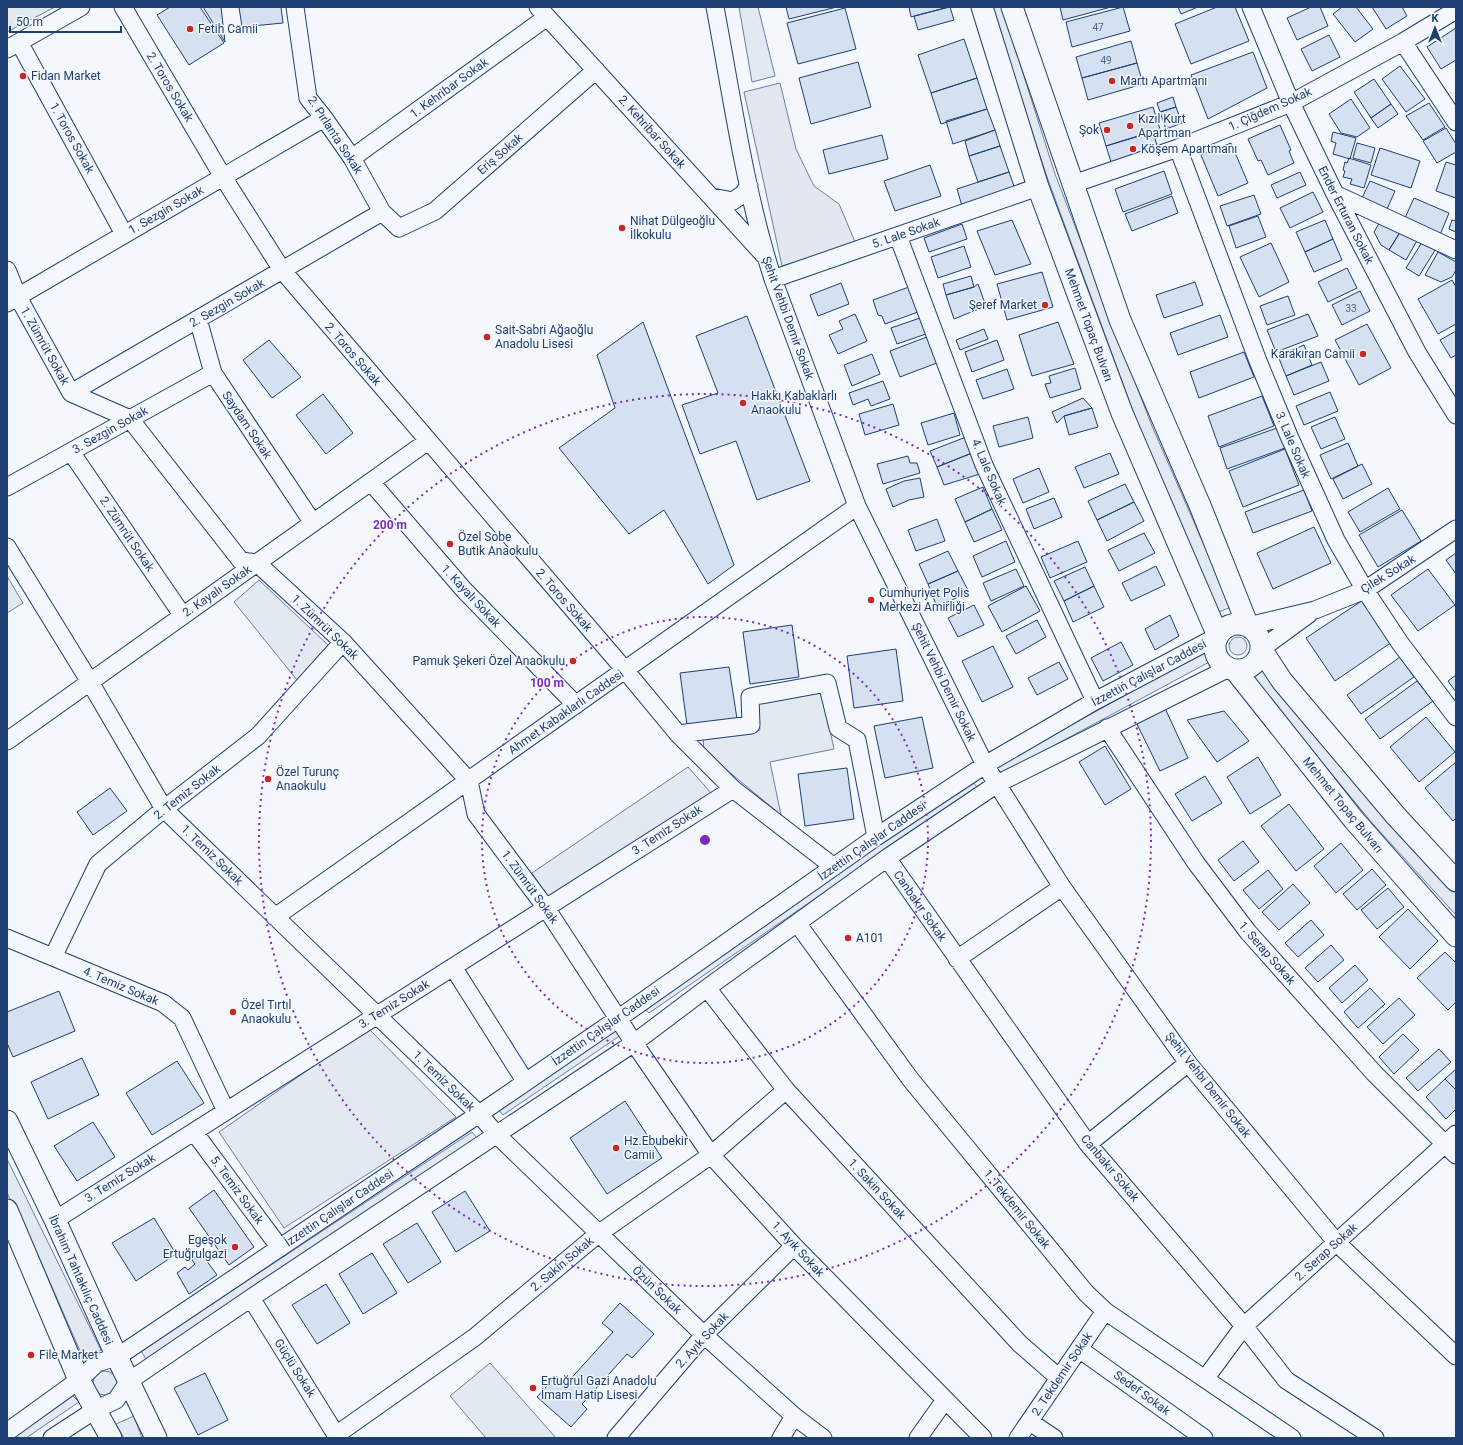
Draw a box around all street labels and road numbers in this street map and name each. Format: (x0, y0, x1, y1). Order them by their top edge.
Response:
street label: 2. Toros Sokak (144, 50, 197, 125)
street label: 1. Kehribar Sokak (407, 54, 492, 121)
street label: 1. Çiğdem Sokak (1226, 84, 1315, 134)
street label: 2. Kehribar Sokak (616, 93, 689, 172)
street label: 2. Pırlanta Sokak (305, 94, 366, 177)
street label: 1. Toros Sokak (47, 100, 98, 177)
street label: Eriş Sokak (474, 130, 526, 178)
street label: Ender Erturan Sokak (1315, 164, 1377, 267)
street label: 1. Sezgin Sokak (126, 182, 207, 237)
street label: 5. Lale Sokak (870, 215, 943, 251)
street label: Şehit Vehbi Demir Sokak (759, 254, 817, 382)
street label: Mehmet Topaç Bulvarı (1062, 267, 1116, 383)
street label: 2. Sezgin Sokak (187, 275, 268, 330)
street label: 1. Zümrüt Sokak (18, 304, 73, 388)
street label: 2. Toros Sokak (322, 320, 385, 389)
street label: Saydam Sokak (219, 388, 275, 462)
street label: 3. Sezgin Sokak (70, 403, 151, 457)
street label: 3. Lale Sokak (1273, 410, 1314, 481)
street label: 4. Lale Sokak (969, 437, 1010, 508)
street label: 2. Zümrüt Sokak (97, 494, 158, 575)
street label: Çilek Sokak (1358, 551, 1419, 596)
street label: 2. Kayalı Sokak (180, 562, 255, 620)
street label: 1. Kayalı Sokak (438, 562, 504, 631)
street label: 2. Toros Sokak (533, 566, 596, 635)
street label: 1. Zümrüt Sokak (289, 592, 362, 663)
street label: Şehit Vehbi Demir Sokak (909, 620, 979, 744)
street label: İzzettin Çalışlar Caddesi (1089, 636, 1209, 709)
street label: Ahmet Kabaklarlı Caddesi (506, 667, 626, 757)
street label: Mehmet Topaç Bulvarı (1300, 754, 1386, 856)
street label: 2. Temiz Sokak (151, 761, 224, 822)
street label: İzzettin Çalışlar Caddesi (815, 798, 929, 883)
street label: 3. Temiz Sokak (629, 802, 705, 858)
street label: 1. Temiz Sokak (178, 822, 247, 889)
street label: 1. Zümrüt Sokak (499, 848, 562, 927)
street label: Canbakır Sokak (890, 868, 950, 945)
street label: 1. Serap Sokak (1236, 919, 1299, 988)
street label: 4. Temiz Sokak (81, 964, 162, 1009)
street label: 3. Temiz Sokak (356, 976, 433, 1031)
street label: İzzettin Çalışlar Caddesi (549, 983, 663, 1068)
street label: Şehit Vehbi Demir Sokak (1162, 1029, 1254, 1141)
street label: 1. Temiz Sokak (410, 1048, 479, 1115)
street label: Canbakır Sokak (1078, 1132, 1143, 1205)
street label: 3. Temiz Sokak (82, 1150, 159, 1205)
street label: 5. Temiz Sokak (208, 1153, 267, 1227)
street label: 1. Sakin Sokak (845, 1156, 909, 1223)
street label: İzzettin Çalışlar Caddesi (281, 1166, 396, 1250)
street label: 1. Tekdemir Sokak (981, 1167, 1054, 1252)
street label: İbrahim Tahtakılıç Caddesi (46, 1212, 117, 1347)
street label: 1. Ayık Sokak (769, 1218, 828, 1280)
street label: 2. Serap Sokak (1292, 1220, 1361, 1284)
street label: 2. Sakin Sokak (528, 1233, 597, 1294)
street label: Özün Sokak (629, 1262, 686, 1318)
street label: 2. Ayık Sokak (673, 1309, 732, 1371)
street label: 2. Tekdemir Sokak (1029, 1329, 1096, 1418)
street label: Güçlü Sokak (272, 1336, 319, 1401)
street label: Sedef Sokak (1111, 1368, 1174, 1419)

